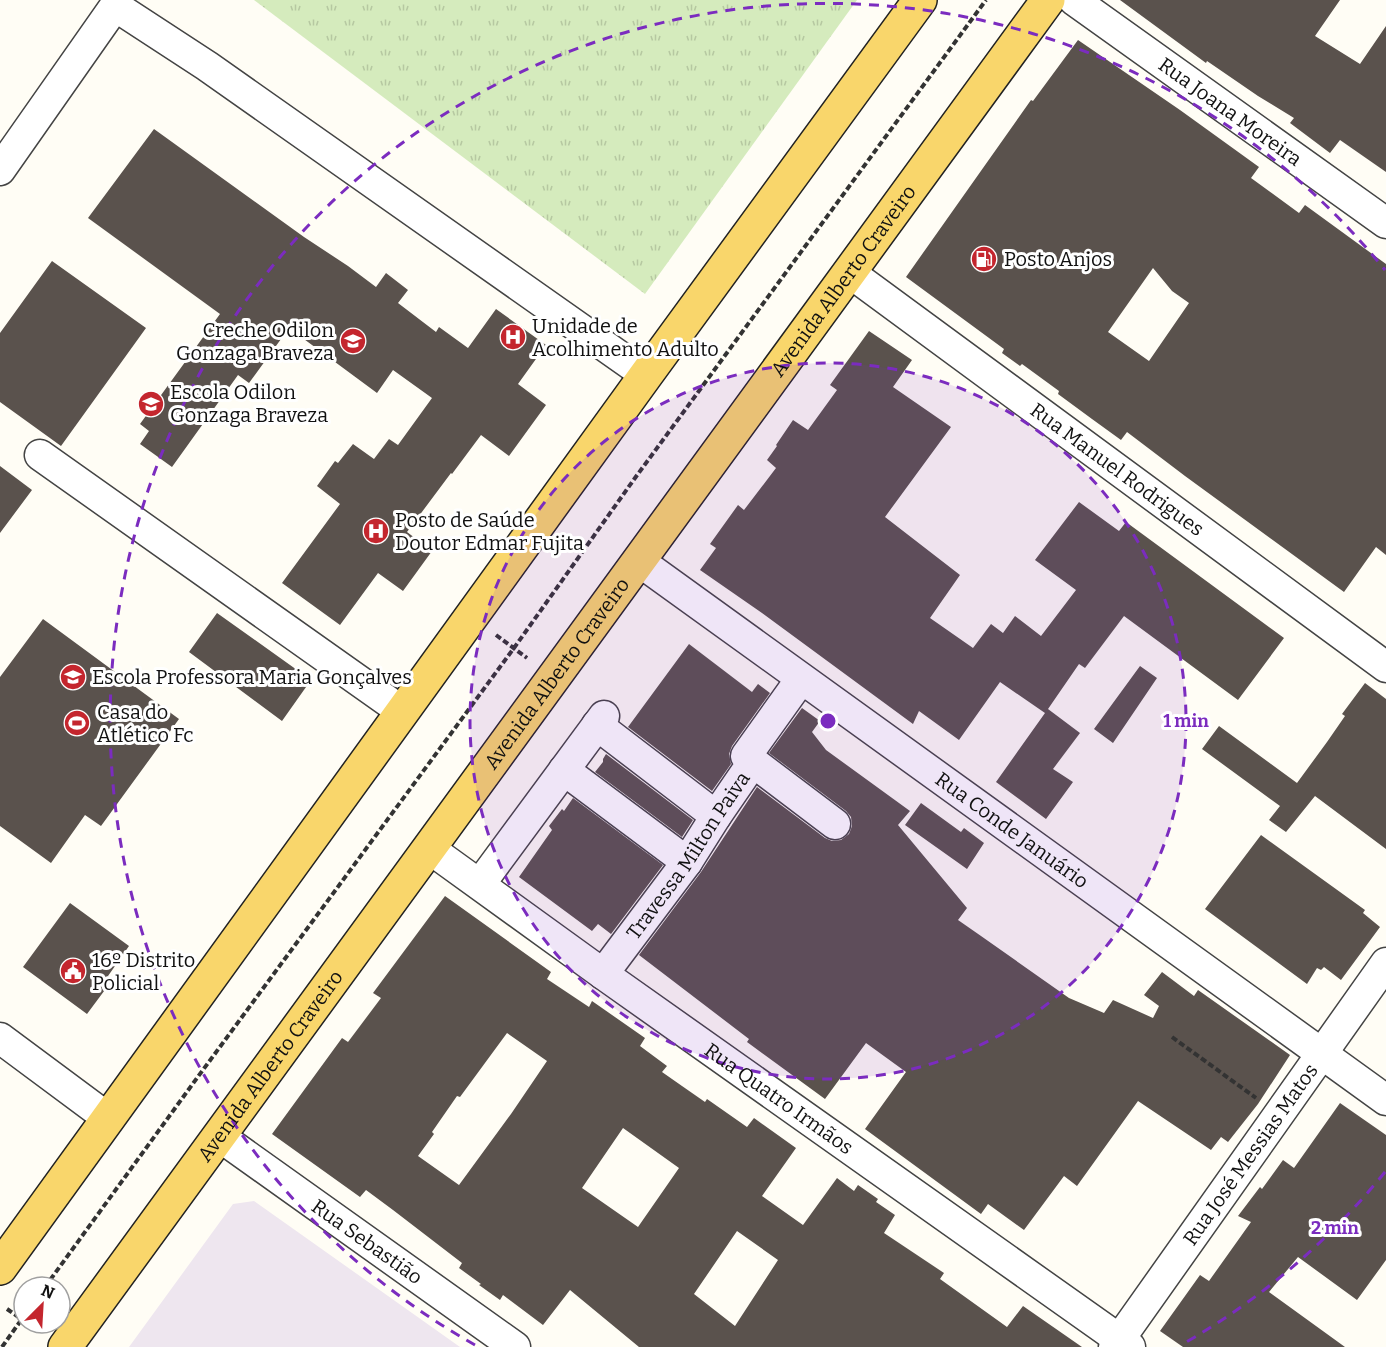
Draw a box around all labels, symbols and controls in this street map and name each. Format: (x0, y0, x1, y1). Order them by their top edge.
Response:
street label: Rua Joana Moreira (1154, 52, 1306, 171)
street label: Avenida Alberto Craveiro (765, 180, 921, 381)
fuel station icon: Posto Anjos (969, 244, 999, 274)
place label: Posto Anjos (1004, 247, 1112, 272)
place label: Unidade de Acolhimento Adulto (532, 314, 719, 361)
place label: Creche Odilon Gonzaga Braveza (176, 318, 334, 365)
hospital icon: Unidade de Acolhimento Adulto (498, 322, 528, 352)
school or university icon: Creche Odilon Gonzaga Braveza (338, 326, 368, 356)
place label: Escola Odilon Gonzaga Braveza (170, 380, 328, 427)
school or university icon: Escola Odilon Gonzaga Braveza (136, 389, 166, 419)
street label: Rua Manuel Rodrigues (1026, 398, 1209, 541)
place label: Posto de Saúde Doutor Edmar Fujita (395, 508, 584, 556)
hospital icon: Posto de Saúde Doutor Edmar Fujita (361, 516, 391, 546)
street label: Avenida Alberto Craveiro (479, 573, 634, 774)
school or university icon: Escola Professora Maria Gonçalves (58, 662, 88, 692)
place label: Escola Professora Maria Gonçalves (92, 665, 412, 689)
place label: Casa do Atlético Fc (97, 700, 193, 747)
sports icon: Casa do Atlético Fc (62, 708, 92, 738)
text: 1 min (1163, 710, 1209, 732)
centre of rings (818, 711, 838, 731)
street label: Travessa Milton Paiva (621, 767, 755, 944)
street label: Rua Conde Januário (931, 767, 1093, 893)
place label: 16º Distrito Policial (92, 948, 195, 995)
public building icon: 16º Distrito Policial (58, 956, 88, 986)
street label: Avenida Alberto Craveiro (192, 965, 348, 1166)
street label: Rua Quatro Irmãos (700, 1038, 858, 1159)
street label: Rua José Messias Matos (1178, 1059, 1323, 1250)
street label: Rua Sebastião (307, 1194, 427, 1289)
text: 2 min (1311, 1217, 1359, 1239)
north arrow (12, 1275, 72, 1335)
text: N (38, 1281, 57, 1303)

